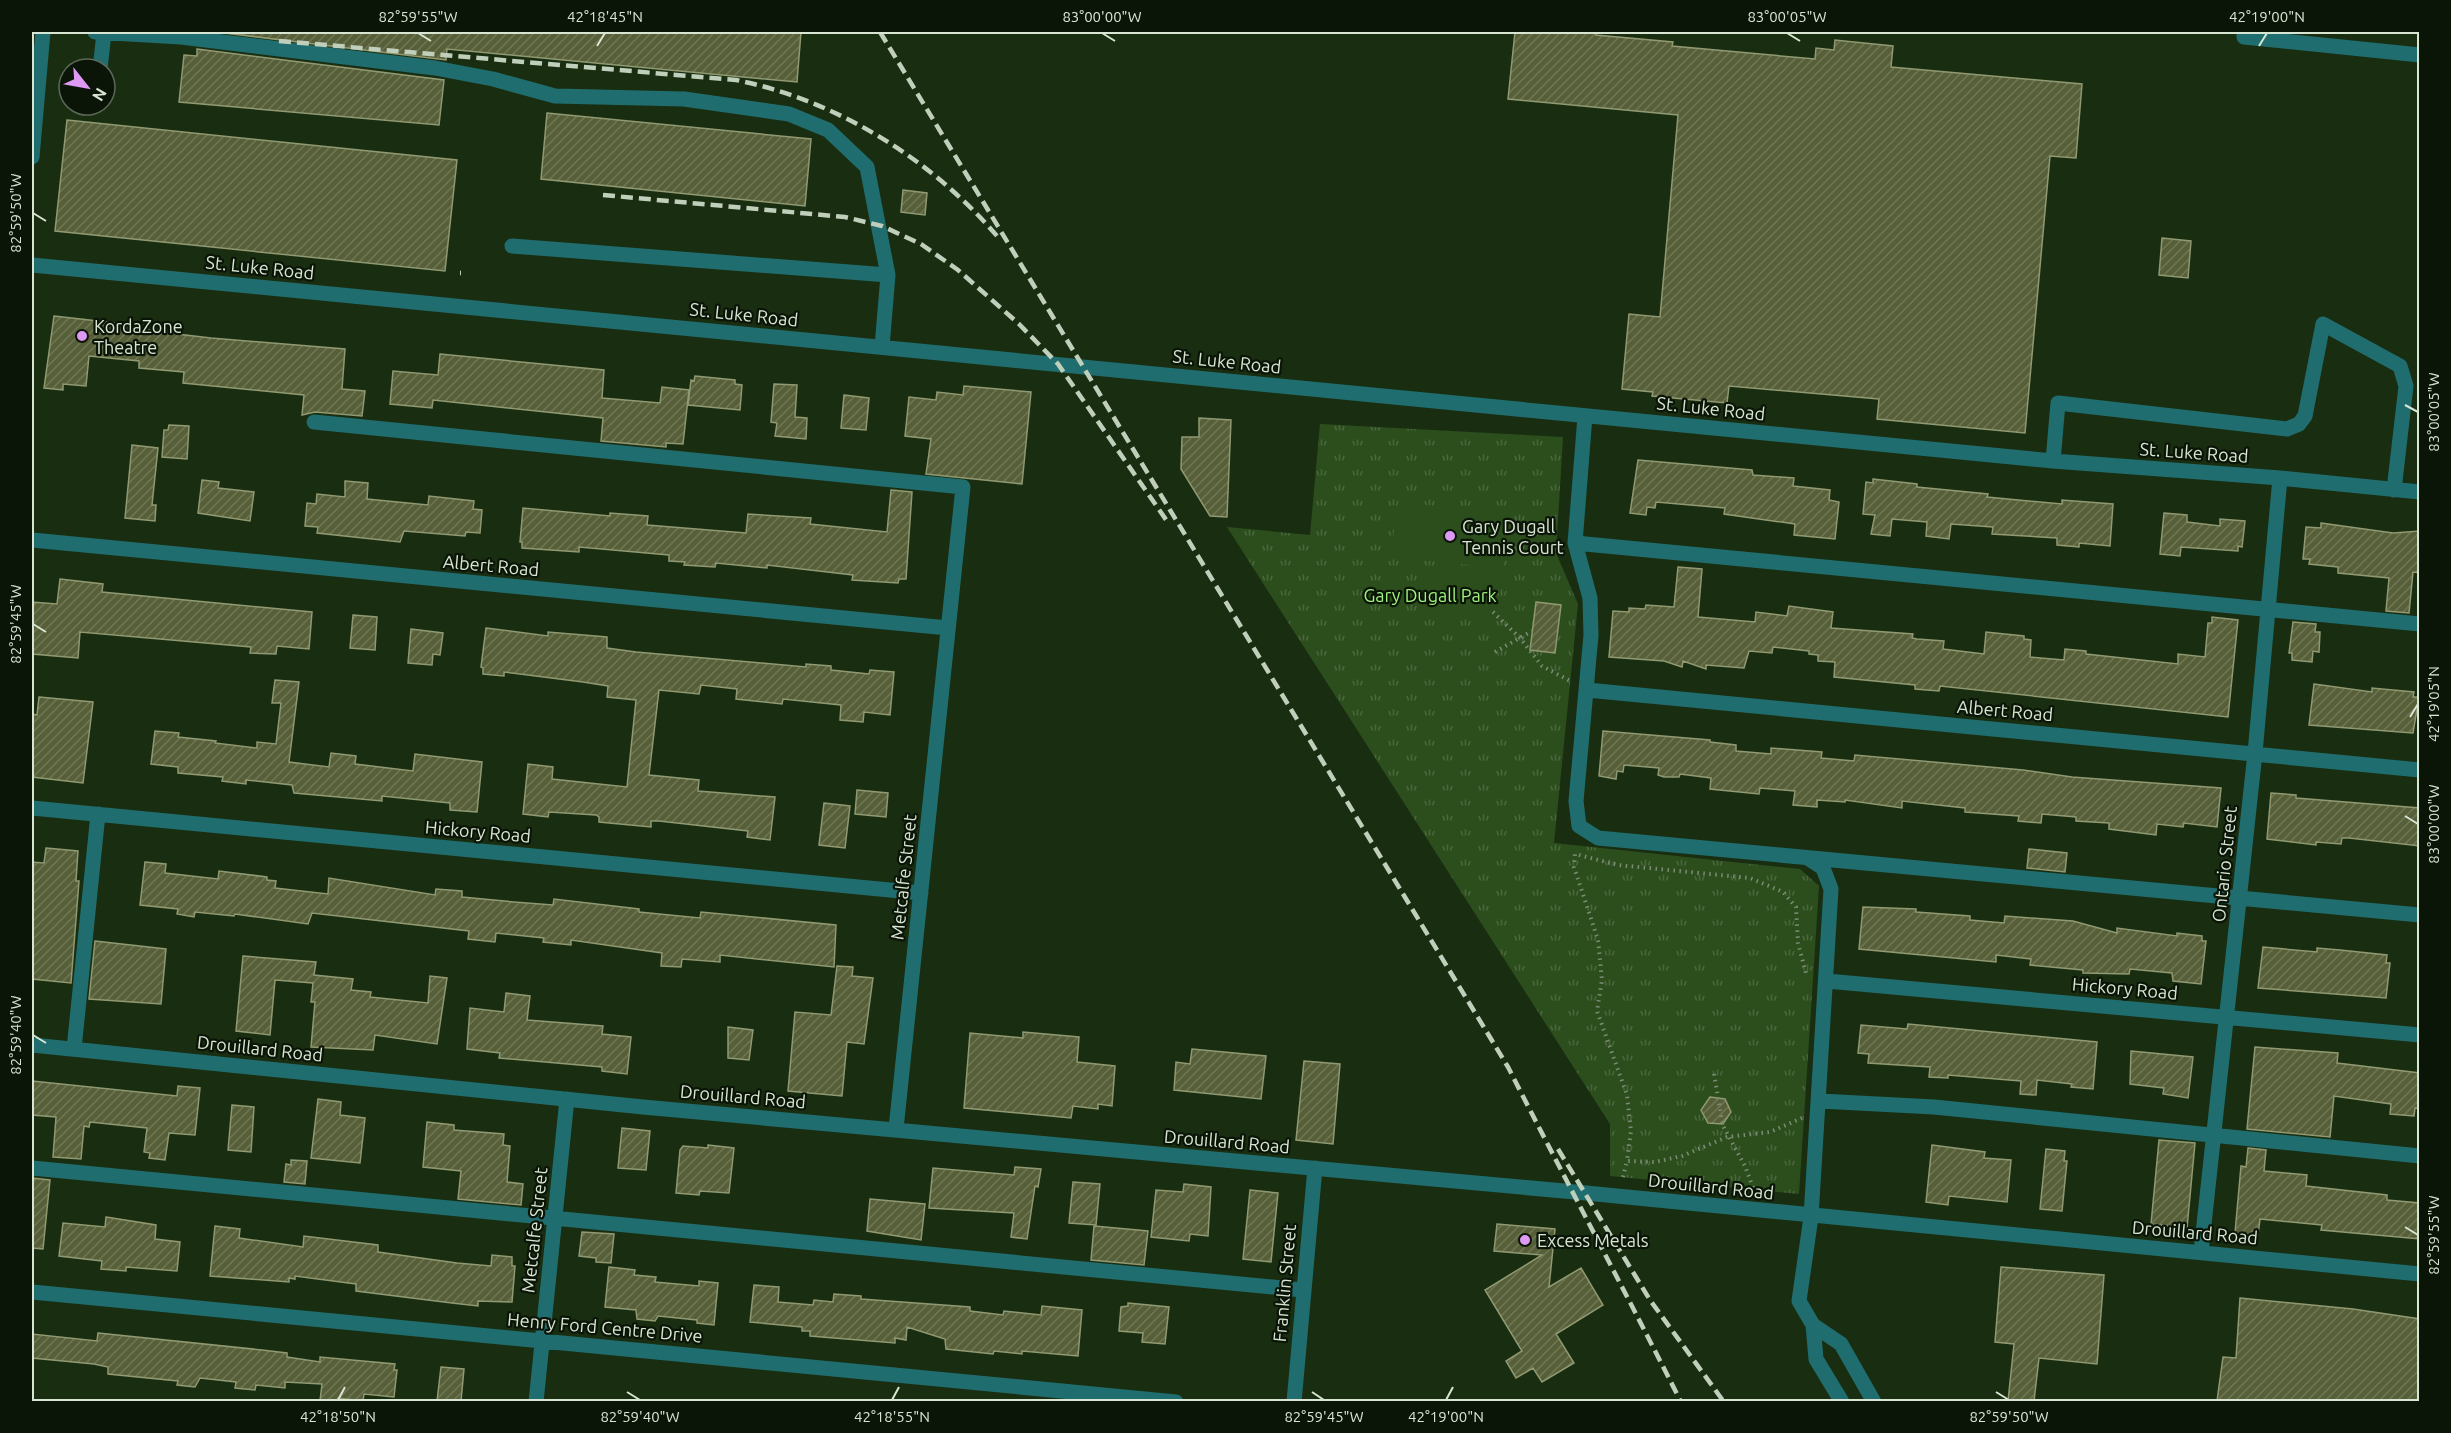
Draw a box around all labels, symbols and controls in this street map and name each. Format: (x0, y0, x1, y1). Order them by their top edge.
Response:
text: 82°59'55"W (378, 8, 458, 25)
text: 42°18'45"N (567, 8, 643, 25)
text: 83°00'00"W (1062, 8, 1142, 25)
text: 83°00'05"W (1747, 8, 1827, 25)
text: 42°19'00"N (2229, 8, 2305, 25)
north arrow (57, 57, 117, 117)
text: N (89, 85, 111, 104)
text: 82°59'50"W (7, 173, 24, 253)
street label: St. Luke Road (205, 251, 315, 283)
street label: St. Luke Road (689, 298, 799, 330)
place label: KordaZone Theatre (94, 316, 183, 357)
marker: KordaZone Theatre (75, 329, 89, 343)
street label: St. Luke Road (1172, 345, 1282, 377)
text: 83°00'05"W (2425, 372, 2442, 452)
street label: St. Luke Road (1656, 392, 1766, 424)
street label: St. Luke Road (2139, 438, 2249, 466)
place label: Gary Dugall Tennis Court (1462, 516, 1564, 557)
marker: Gary Dugall Tennis Court (1443, 529, 1457, 543)
street label: Albert Road (442, 551, 540, 579)
text: 82°59'45"W (7, 584, 24, 664)
park label: Gary Dugall Park (1363, 585, 1497, 605)
text: 42°19'05"N (2425, 666, 2442, 742)
street label: Albert Road (1956, 696, 2054, 724)
text: 83°00'00"W (2425, 784, 2442, 864)
street label: Ontario Street (2208, 805, 2240, 923)
street label: Metcalfe Street (886, 813, 920, 941)
street label: Hickory Road (424, 816, 532, 846)
street label: Hickory Road (2071, 973, 2179, 1003)
text: 82°59'40"W (7, 995, 24, 1075)
street label: Drouillard Road (196, 1031, 324, 1065)
street label: Drouillard Road (679, 1081, 807, 1111)
street label: Drouillard Road (1163, 1126, 1291, 1156)
street label: Metcalfe Street (517, 1166, 551, 1294)
street label: Drouillard Road (1647, 1169, 1775, 1203)
text: 82°59'55"W (2425, 1195, 2442, 1275)
street label: Drouillard Road (2131, 1217, 2259, 1247)
street label: Franklin Street (1269, 1223, 1299, 1343)
place label: Excess Metals (1537, 1230, 1649, 1250)
marker: Excess Metals (1518, 1233, 1532, 1247)
street label: Henry Ford Centre Drive (507, 1308, 703, 1346)
text: 42°18'50"N (300, 1408, 376, 1425)
text: 82°59'40"W (600, 1408, 680, 1425)
text: 42°18'55"N (854, 1408, 930, 1425)
text: 82°59'45"W (1284, 1408, 1364, 1425)
text: 42°19'00"N (1408, 1408, 1484, 1425)
text: 82°59'50"W (1969, 1408, 2049, 1425)

